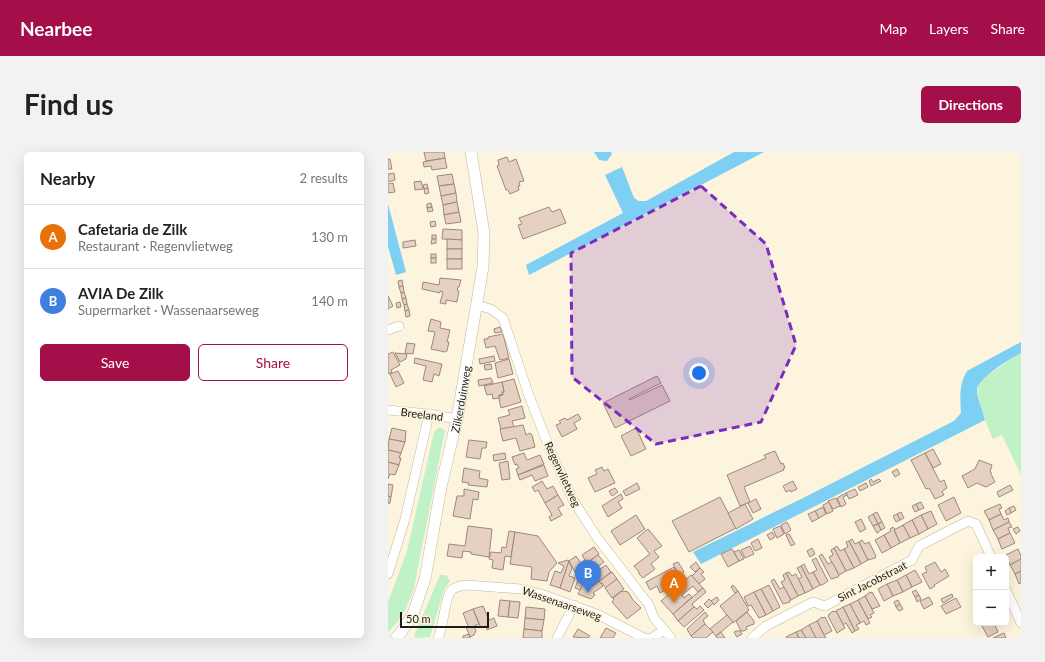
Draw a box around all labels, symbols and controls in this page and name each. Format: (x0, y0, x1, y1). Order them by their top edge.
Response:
text: Nearbee (20, 17, 92, 40)
text: Map (879, 20, 907, 37)
text: Layers (929, 20, 969, 37)
text: Share (991, 20, 1025, 37)
button: Directions (921, 86, 1021, 123)
text: Find us (24, 87, 114, 121)
text: Nearby (40, 168, 95, 189)
text: 2 results (300, 170, 348, 186)
text: Cafetaria de Zilk (78, 220, 187, 238)
text: A (48, 229, 58, 245)
text: 130 m (311, 229, 348, 245)
text: Restaurant · Regenvlietweg (78, 238, 233, 254)
text: AVIA De Zilk (78, 284, 164, 302)
text: B (49, 293, 57, 309)
text: 140 m (311, 293, 348, 309)
text: Supermarket · Wassenaarseweg (78, 302, 259, 318)
button: Save (40, 344, 190, 381)
button: Share (198, 344, 348, 381)
your location (689, 363, 709, 383)
street label: Zilkerduinweg (448, 364, 473, 434)
street label: Breeland (400, 405, 444, 423)
street label: Regenvlietweg (542, 439, 584, 509)
map controls (973, 554, 1009, 626)
button: + (973, 554, 1009, 590)
street label: Sint Jacobstraat (835, 558, 909, 604)
pin: B (575, 560, 601, 593)
pin: A (661, 570, 687, 603)
street label: Wassenaarseweg (521, 583, 604, 623)
button: − (973, 590, 1009, 626)
scale bar (400, 610, 489, 629)
text: 50 m (406, 612, 431, 625)

